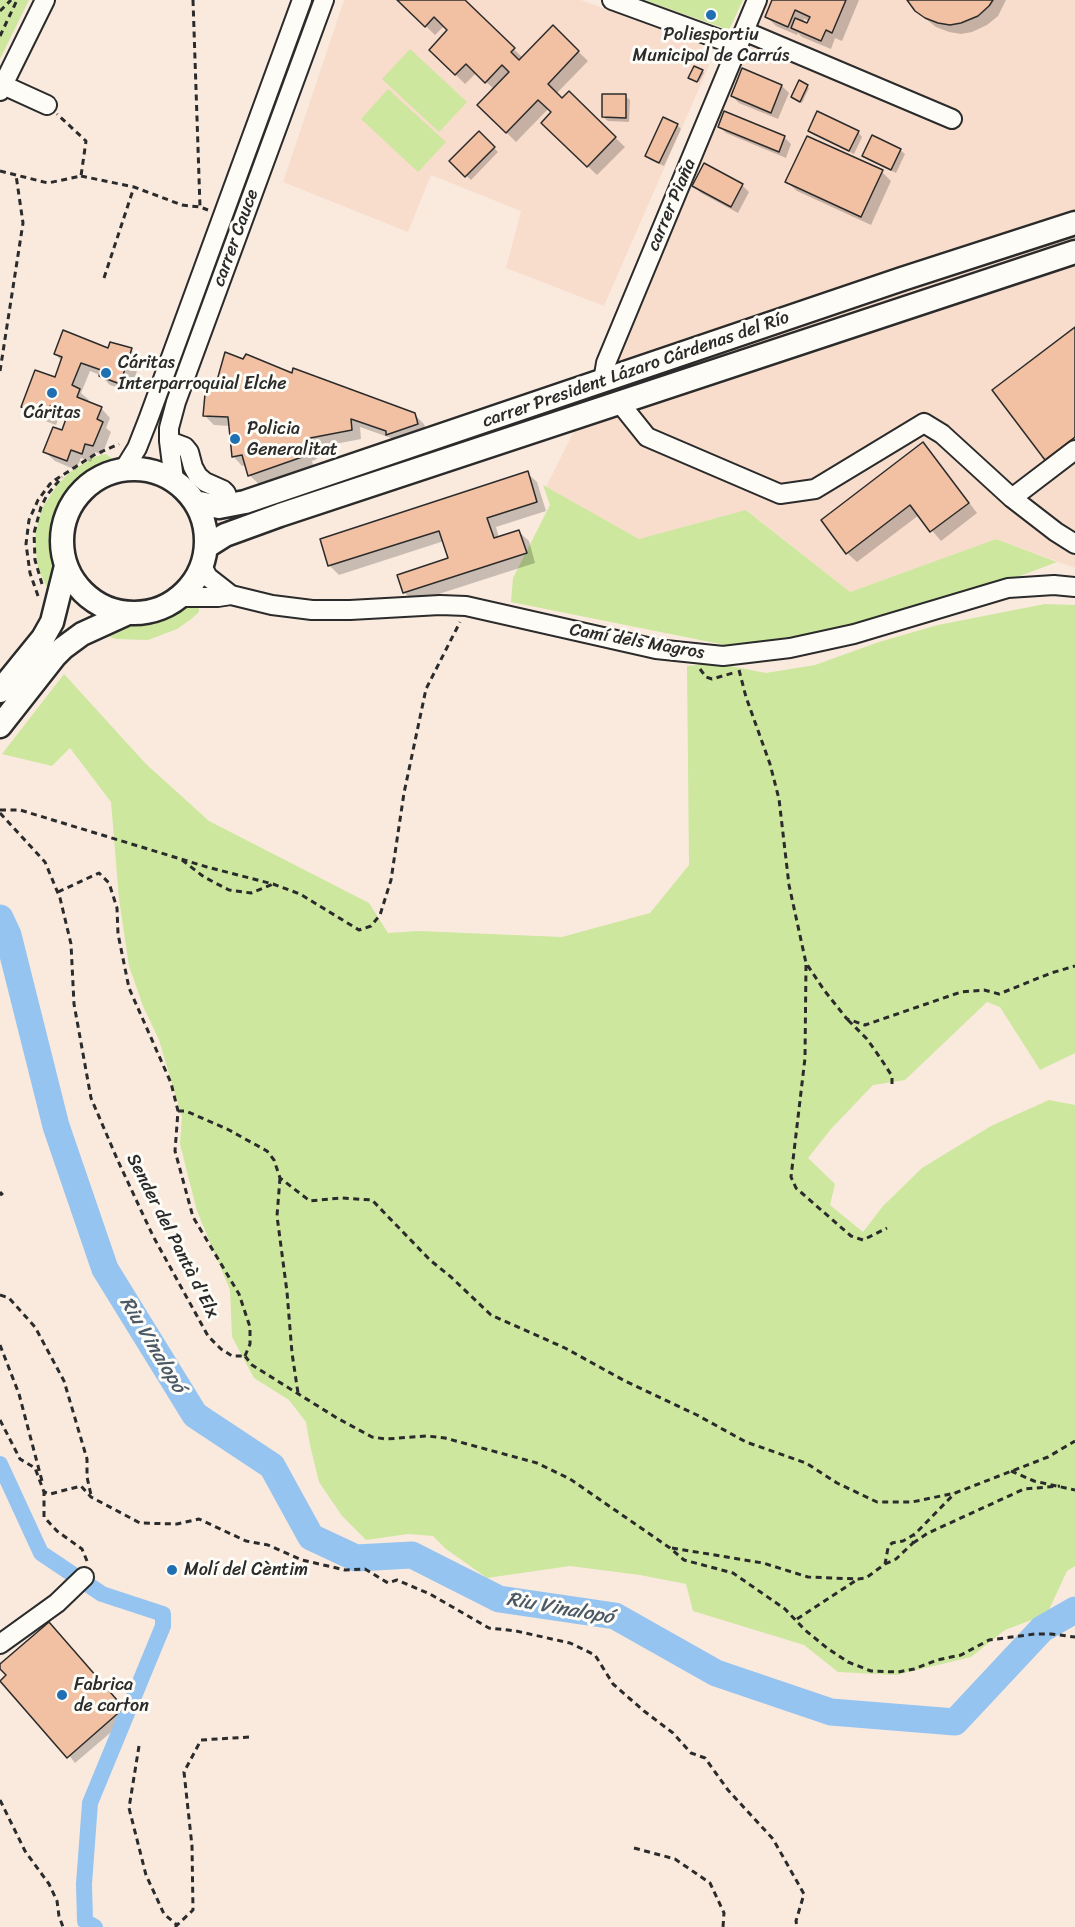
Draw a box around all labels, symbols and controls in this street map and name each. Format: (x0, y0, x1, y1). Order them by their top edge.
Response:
marker: Poliesportiu Municipal de Carrús (704, 8, 718, 22)
place label: Poliesportiu Municipal de Carrús (633, 24, 789, 66)
street label: carrer Piaña (643, 156, 701, 254)
street label: carrer Cauce (208, 187, 264, 289)
street label: carrer President Lázaro Cárdenas del Río (480, 307, 792, 433)
place label: Cáritas Interparroquial Elche (118, 352, 287, 394)
marker: Cáritas Interparroquial Elche (99, 366, 113, 380)
marker: Cáritas (45, 386, 59, 400)
place label: Cáritas (24, 402, 80, 424)
place label: Policia Generalitat (247, 418, 338, 460)
marker: Policia Generalitat (228, 432, 242, 446)
street label: Camí dels Magros (568, 620, 706, 664)
street label: Sender del Pantà d'Elx (121, 1150, 223, 1322)
water label: Riu Vinalopó (114, 1292, 190, 1398)
place label: Molí del Cèntim (184, 1559, 308, 1581)
marker: Molí del Cèntim (165, 1563, 179, 1577)
water label: Riu Vinalopó (505, 1588, 615, 1630)
place label: Fabrica de carton (74, 1674, 149, 1716)
marker: Fabrica de carton (55, 1688, 69, 1702)

